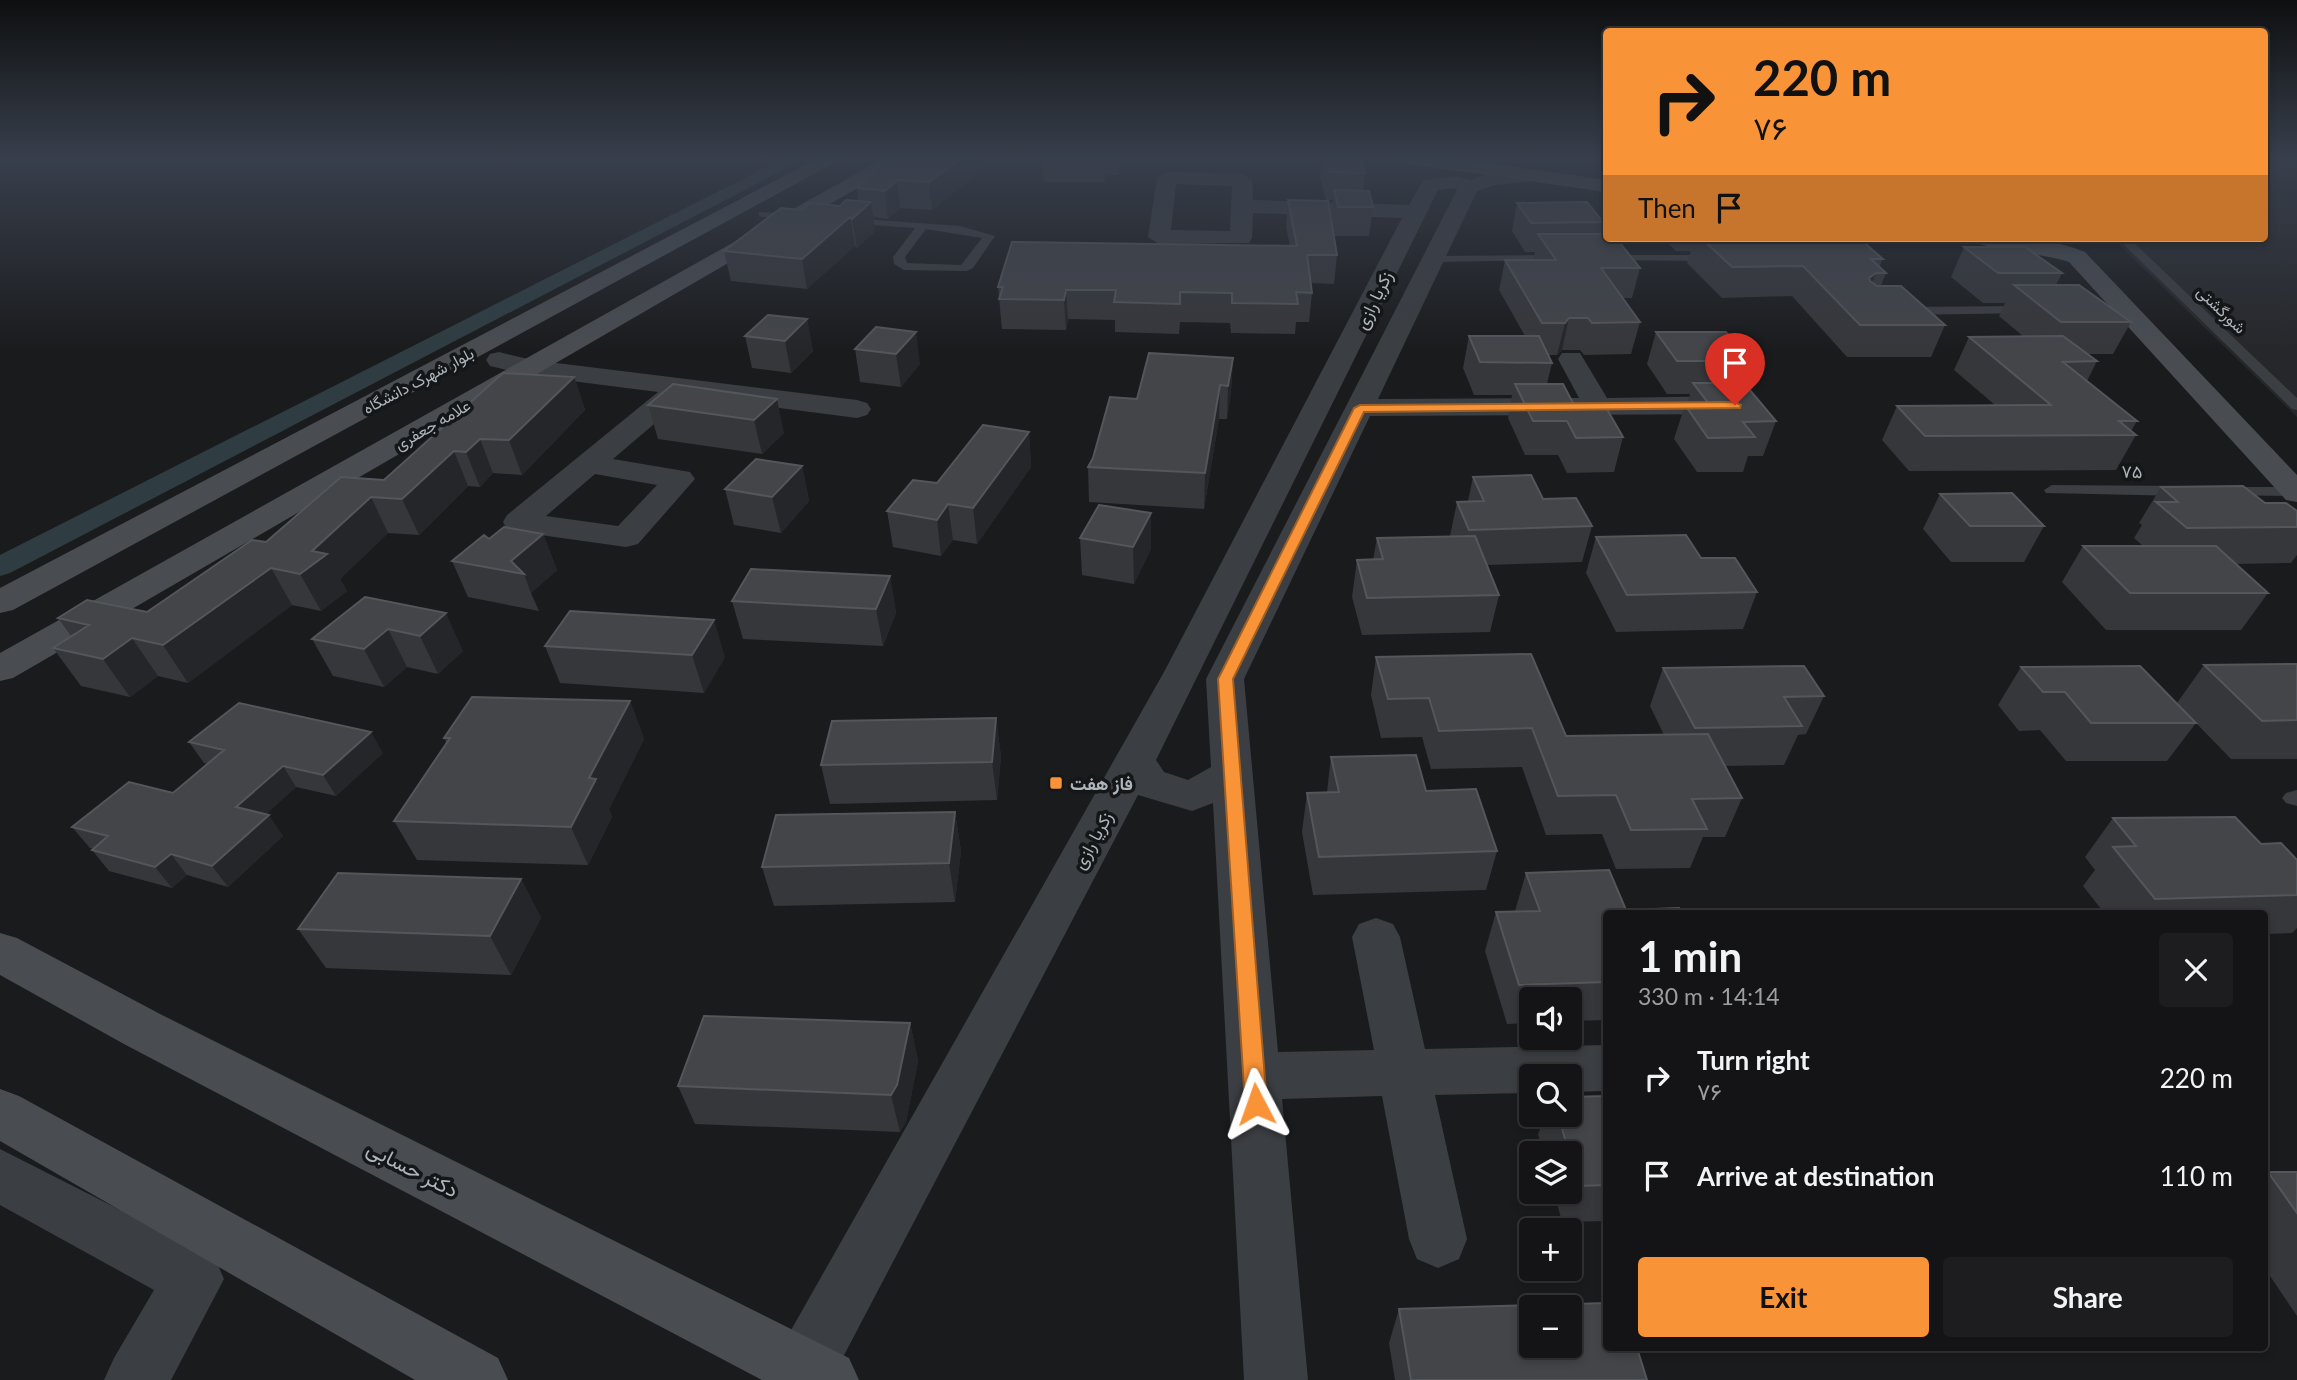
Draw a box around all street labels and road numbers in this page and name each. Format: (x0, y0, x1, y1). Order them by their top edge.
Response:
street label: زکریا رازی (1349, 267, 1397, 333)
street label: شورگشتی (2192, 281, 2250, 338)
street label: بلوار شهرک دانشگاه (359, 343, 478, 419)
street label: علامه جعفری (391, 395, 474, 455)
street label: ۷۵ (2121, 460, 2143, 482)
street label: زکریا رازی (1067, 807, 1118, 873)
street label: دکتر حسابی (362, 1134, 463, 1203)

